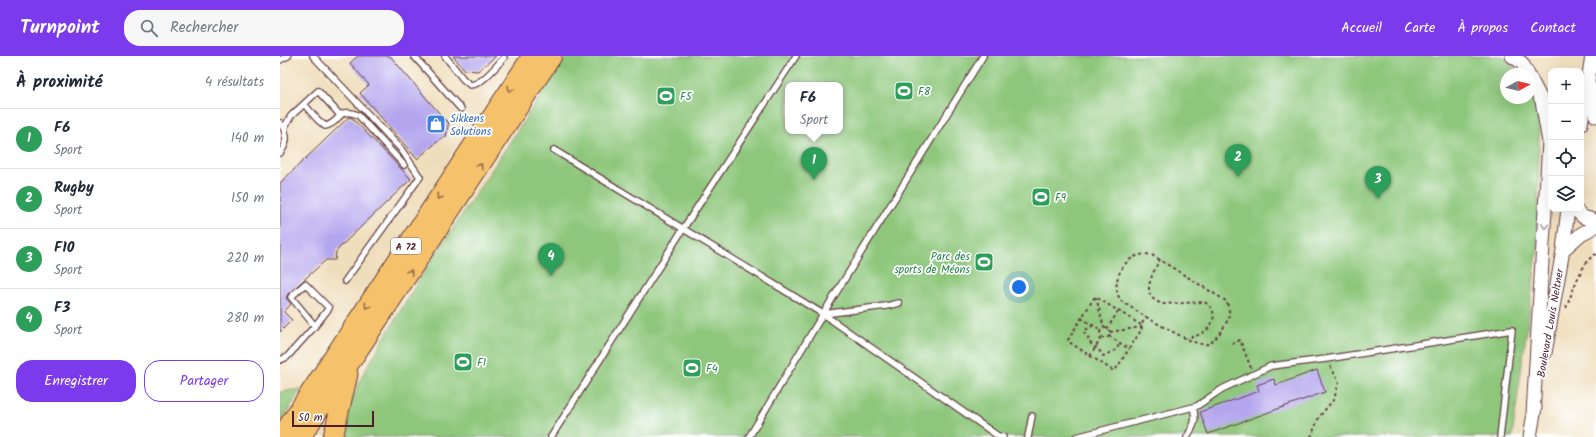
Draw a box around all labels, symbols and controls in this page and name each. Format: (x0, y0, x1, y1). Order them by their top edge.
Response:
search box (124, 10, 404, 46)
text: Turnpoint (20, 13, 100, 43)
text: Rechercher (170, 16, 238, 40)
icon: search (138, 17, 160, 39)
text: Accueil (1341, 17, 1382, 39)
text: Carte (1404, 17, 1435, 39)
text: À propos (1457, 17, 1508, 39)
text: Contact (1530, 17, 1576, 39)
north arrow (1500, 68, 1536, 104)
map controls (1548, 68, 1584, 212)
button: + (1548, 68, 1584, 104)
text: À proximité (16, 69, 103, 96)
text: 4 résultats (205, 72, 264, 93)
sports icon: F8 (893, 80, 915, 102)
popup (785, 82, 843, 134)
place label: F8 (918, 83, 931, 101)
one-way arrow (508, 84, 515, 91)
sports icon: F5 (655, 85, 677, 107)
text: F6 (800, 86, 816, 110)
place label: F5 (680, 88, 693, 106)
button: − (1548, 104, 1584, 140)
place label: Sikkens Solutions (450, 110, 492, 141)
text: Sport (800, 110, 828, 131)
shop icon: Sikkens Solutions (425, 113, 447, 135)
text: F6 (54, 116, 70, 140)
text: 1 (27, 128, 31, 149)
text: 140 m (231, 128, 264, 149)
text: Sport (54, 140, 82, 161)
button: locate (1548, 140, 1584, 176)
pin: 2 (1225, 144, 1251, 177)
pin: 1 (801, 147, 827, 180)
one-way arrow (475, 163, 483, 170)
pin: 3 (1365, 166, 1391, 199)
text: Rugby (54, 176, 94, 200)
button: layers (1548, 176, 1584, 212)
sports icon: F9 (1030, 186, 1052, 208)
text: 2 (25, 188, 33, 209)
text: 150 m (231, 188, 264, 209)
place label: F9 (1055, 189, 1067, 207)
one-way arrow (436, 193, 444, 200)
text: Sport (54, 200, 82, 221)
one-way arrow (1540, 223, 1549, 229)
text: F10 (54, 236, 74, 260)
road number: A 72 (391, 238, 421, 254)
pin: 4 (538, 243, 564, 276)
text: 3 (25, 248, 33, 269)
text: 220 m (227, 248, 264, 269)
place label: Parc des sports de Méons (894, 248, 970, 279)
sports icon: Parc des sports de Méons (973, 251, 995, 273)
text: Sport (54, 260, 82, 281)
street label: Boulevard Louis Neltner (1533, 266, 1570, 379)
one-way arrow (405, 269, 413, 276)
your location (1009, 277, 1029, 297)
text: F3 (54, 296, 70, 320)
one-way arrow (365, 301, 372, 308)
text: 4 (25, 308, 33, 329)
text: 280 m (227, 308, 264, 329)
text: Sport (54, 320, 82, 341)
sports icon: F1 (452, 351, 474, 373)
place label: F1 (477, 354, 486, 372)
sports icon: F4 (681, 357, 703, 379)
button: Enregistrer (16, 360, 136, 402)
button: Partager (144, 360, 264, 402)
place label: F4 (706, 360, 718, 378)
scale bar (292, 409, 374, 428)
text: 50 m (298, 409, 323, 427)

